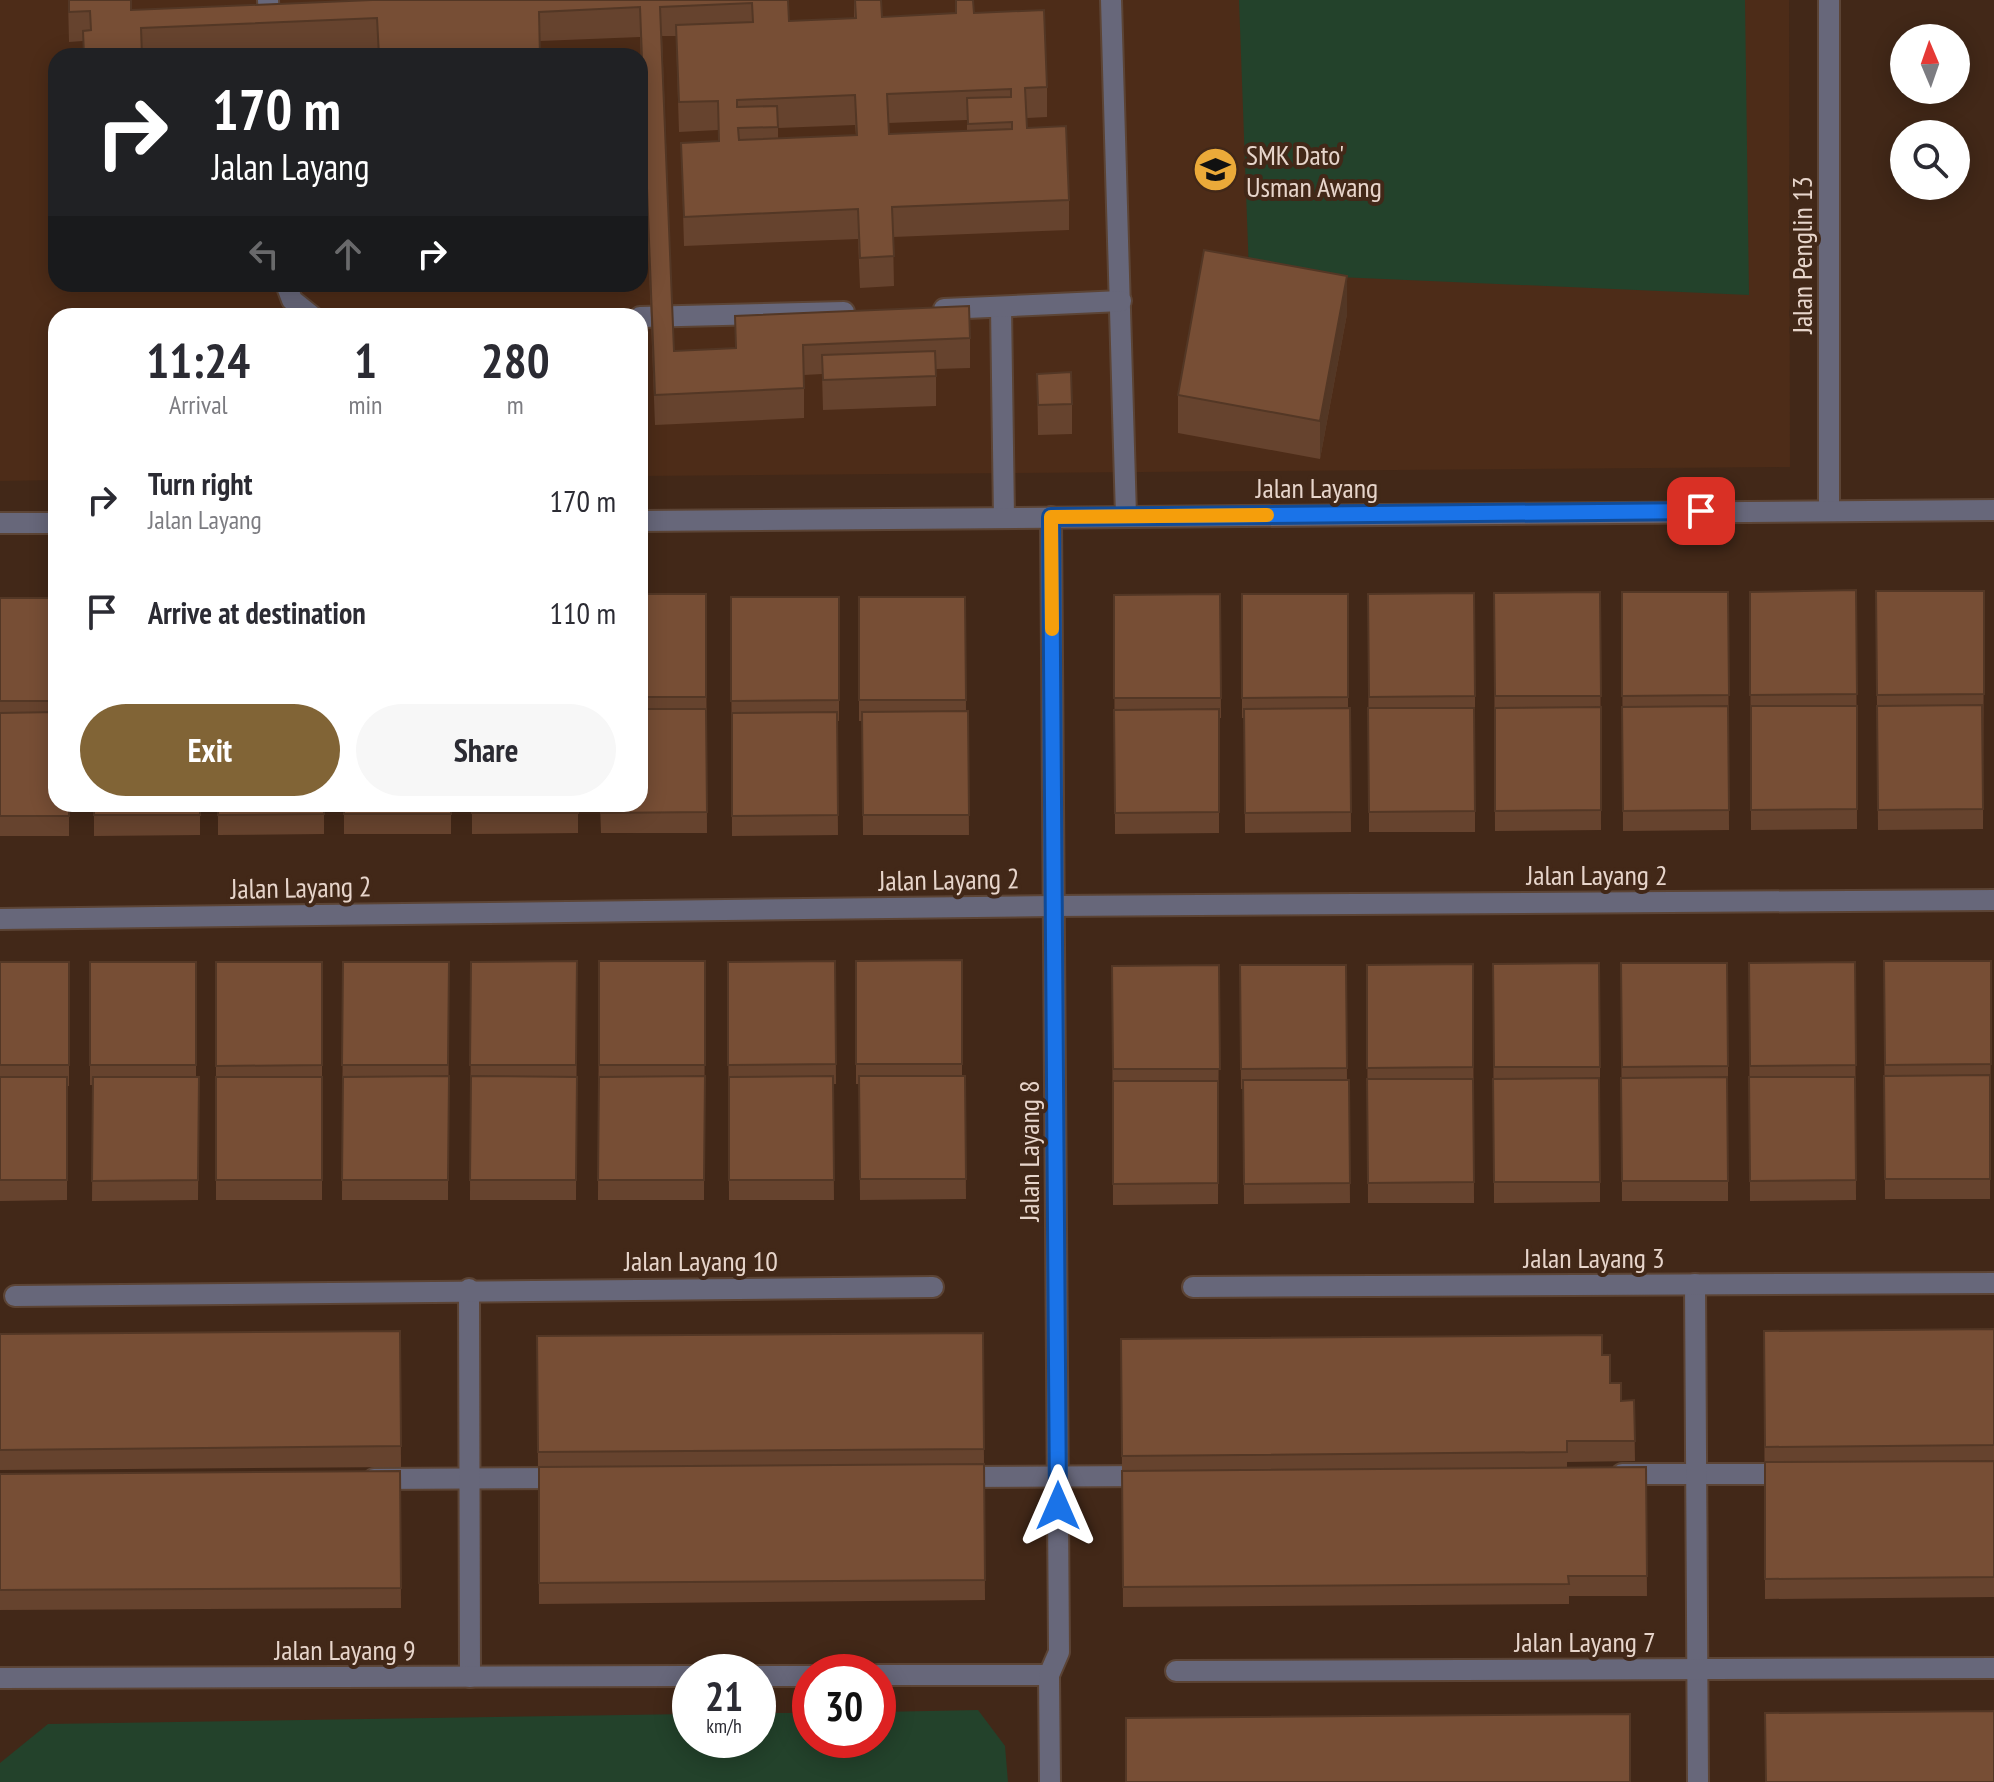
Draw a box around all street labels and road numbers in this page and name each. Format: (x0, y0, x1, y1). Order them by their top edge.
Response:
street label: Jalan Penglin 13 (1783, 176, 1820, 335)
street label: Jalan Layang (1255, 469, 1378, 506)
street label: Jalan Layang 2 (1526, 856, 1667, 893)
street label: Jalan Layang 2 (877, 859, 1020, 899)
street label: Jalan Layang 2 (229, 867, 372, 907)
street label: Jalan Layang 8 (1010, 1081, 1047, 1222)
street label: Jalan Layang 3 (1523, 1239, 1664, 1276)
street label: Jalan Layang 10 (623, 1242, 778, 1279)
street label: Jalan Layang 7 (1514, 1623, 1655, 1660)
street label: Jalan Layang 9 (274, 1631, 415, 1668)

